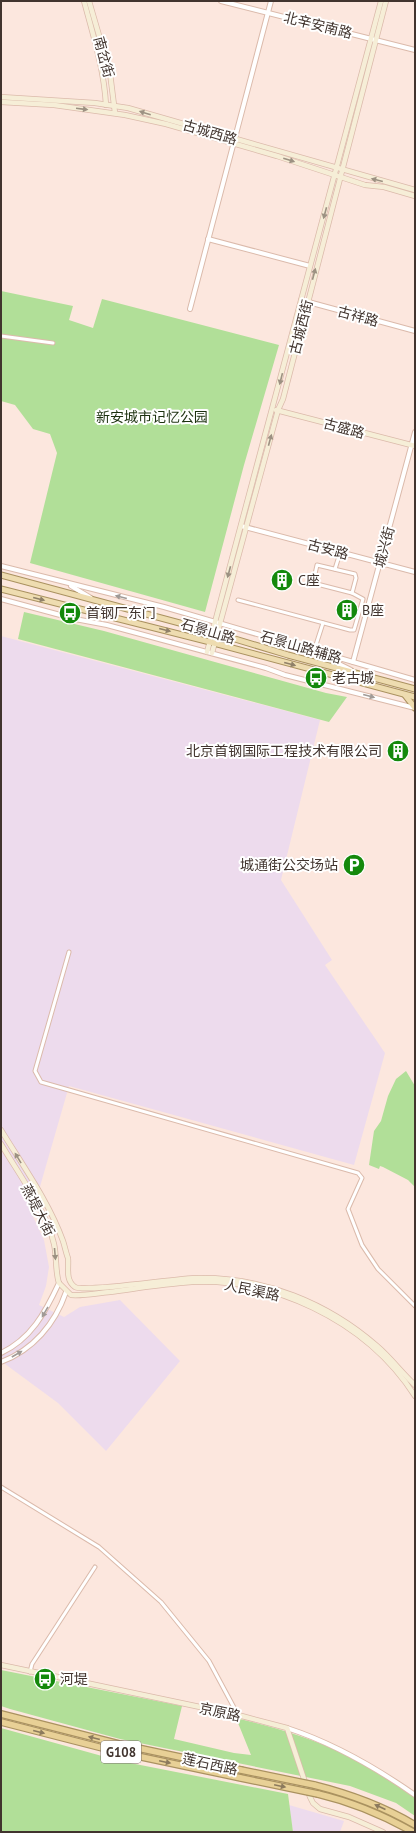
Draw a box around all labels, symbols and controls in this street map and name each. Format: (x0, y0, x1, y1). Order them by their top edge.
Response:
street label: 北辛安南路 (282, 8, 354, 42)
street label: 南岔街 (90, 34, 118, 80)
one-way arrow (76, 105, 88, 112)
one-way arrow (139, 110, 151, 116)
street label: 古城西路 (181, 116, 239, 148)
one-way arrow (283, 157, 295, 163)
one-way arrow (371, 177, 383, 183)
one-way arrow (321, 206, 327, 219)
one-way arrow (312, 267, 318, 280)
street label: 古城西街 (285, 298, 317, 356)
street label: 古祥路 (335, 302, 381, 330)
one-way arrow (277, 373, 283, 385)
park label: 新安城市记忆公园 (96, 408, 208, 426)
street label: 古盛路 (321, 414, 367, 442)
one-way arrow (267, 433, 273, 445)
street label: 城兴街 (370, 524, 398, 570)
street label: 古安路 (305, 535, 351, 563)
one-way arrow (226, 566, 232, 578)
building icon: C座 (269, 567, 295, 593)
place label: C座 (298, 571, 320, 589)
one-way arrow (115, 594, 128, 600)
one-way arrow (32, 596, 45, 602)
building icon: B座 (334, 597, 360, 623)
bus stop icon: 首钢厂东门 (57, 600, 83, 626)
place label: B座 (362, 601, 384, 619)
place label: 首钢厂东门 (86, 604, 156, 622)
street label: 石景山路 (179, 615, 237, 647)
street label: 石景山路辅路 (258, 627, 344, 667)
one-way arrow (159, 628, 171, 634)
one-way arrow (285, 661, 297, 667)
bus stop icon: 老古城 (303, 665, 329, 691)
place label: 老古城 (332, 669, 374, 687)
one-way arrow (363, 693, 375, 699)
building icon: 北京首钢国际工程技术有限公司 (385, 738, 411, 764)
place label: 北京首钢国际工程技术有限公司 (186, 742, 382, 760)
parking icon: 城通街公交场站 (341, 852, 367, 878)
place label: 城通街公交场站 (240, 856, 338, 874)
one-way arrow (14, 1153, 22, 1163)
street label: 燕堤大街 (17, 1181, 59, 1239)
one-way arrow (52, 1247, 59, 1260)
street label: 人民渠路 (223, 1275, 281, 1305)
one-way arrow (42, 1306, 49, 1317)
one-way arrow (11, 1351, 23, 1358)
bus stop icon: 河堤 (32, 1666, 58, 1692)
place label: 河堤 (60, 1670, 88, 1688)
street label: 京原路 (198, 1699, 242, 1725)
one-way arrow (33, 1729, 45, 1735)
one-way arrow (88, 1735, 100, 1741)
road number: G108 (101, 1741, 141, 1763)
street label: 莲石西路 (181, 1749, 239, 1779)
one-way arrow (159, 1759, 171, 1765)
one-way arrow (273, 1783, 286, 1789)
one-way arrow (375, 1804, 386, 1810)

